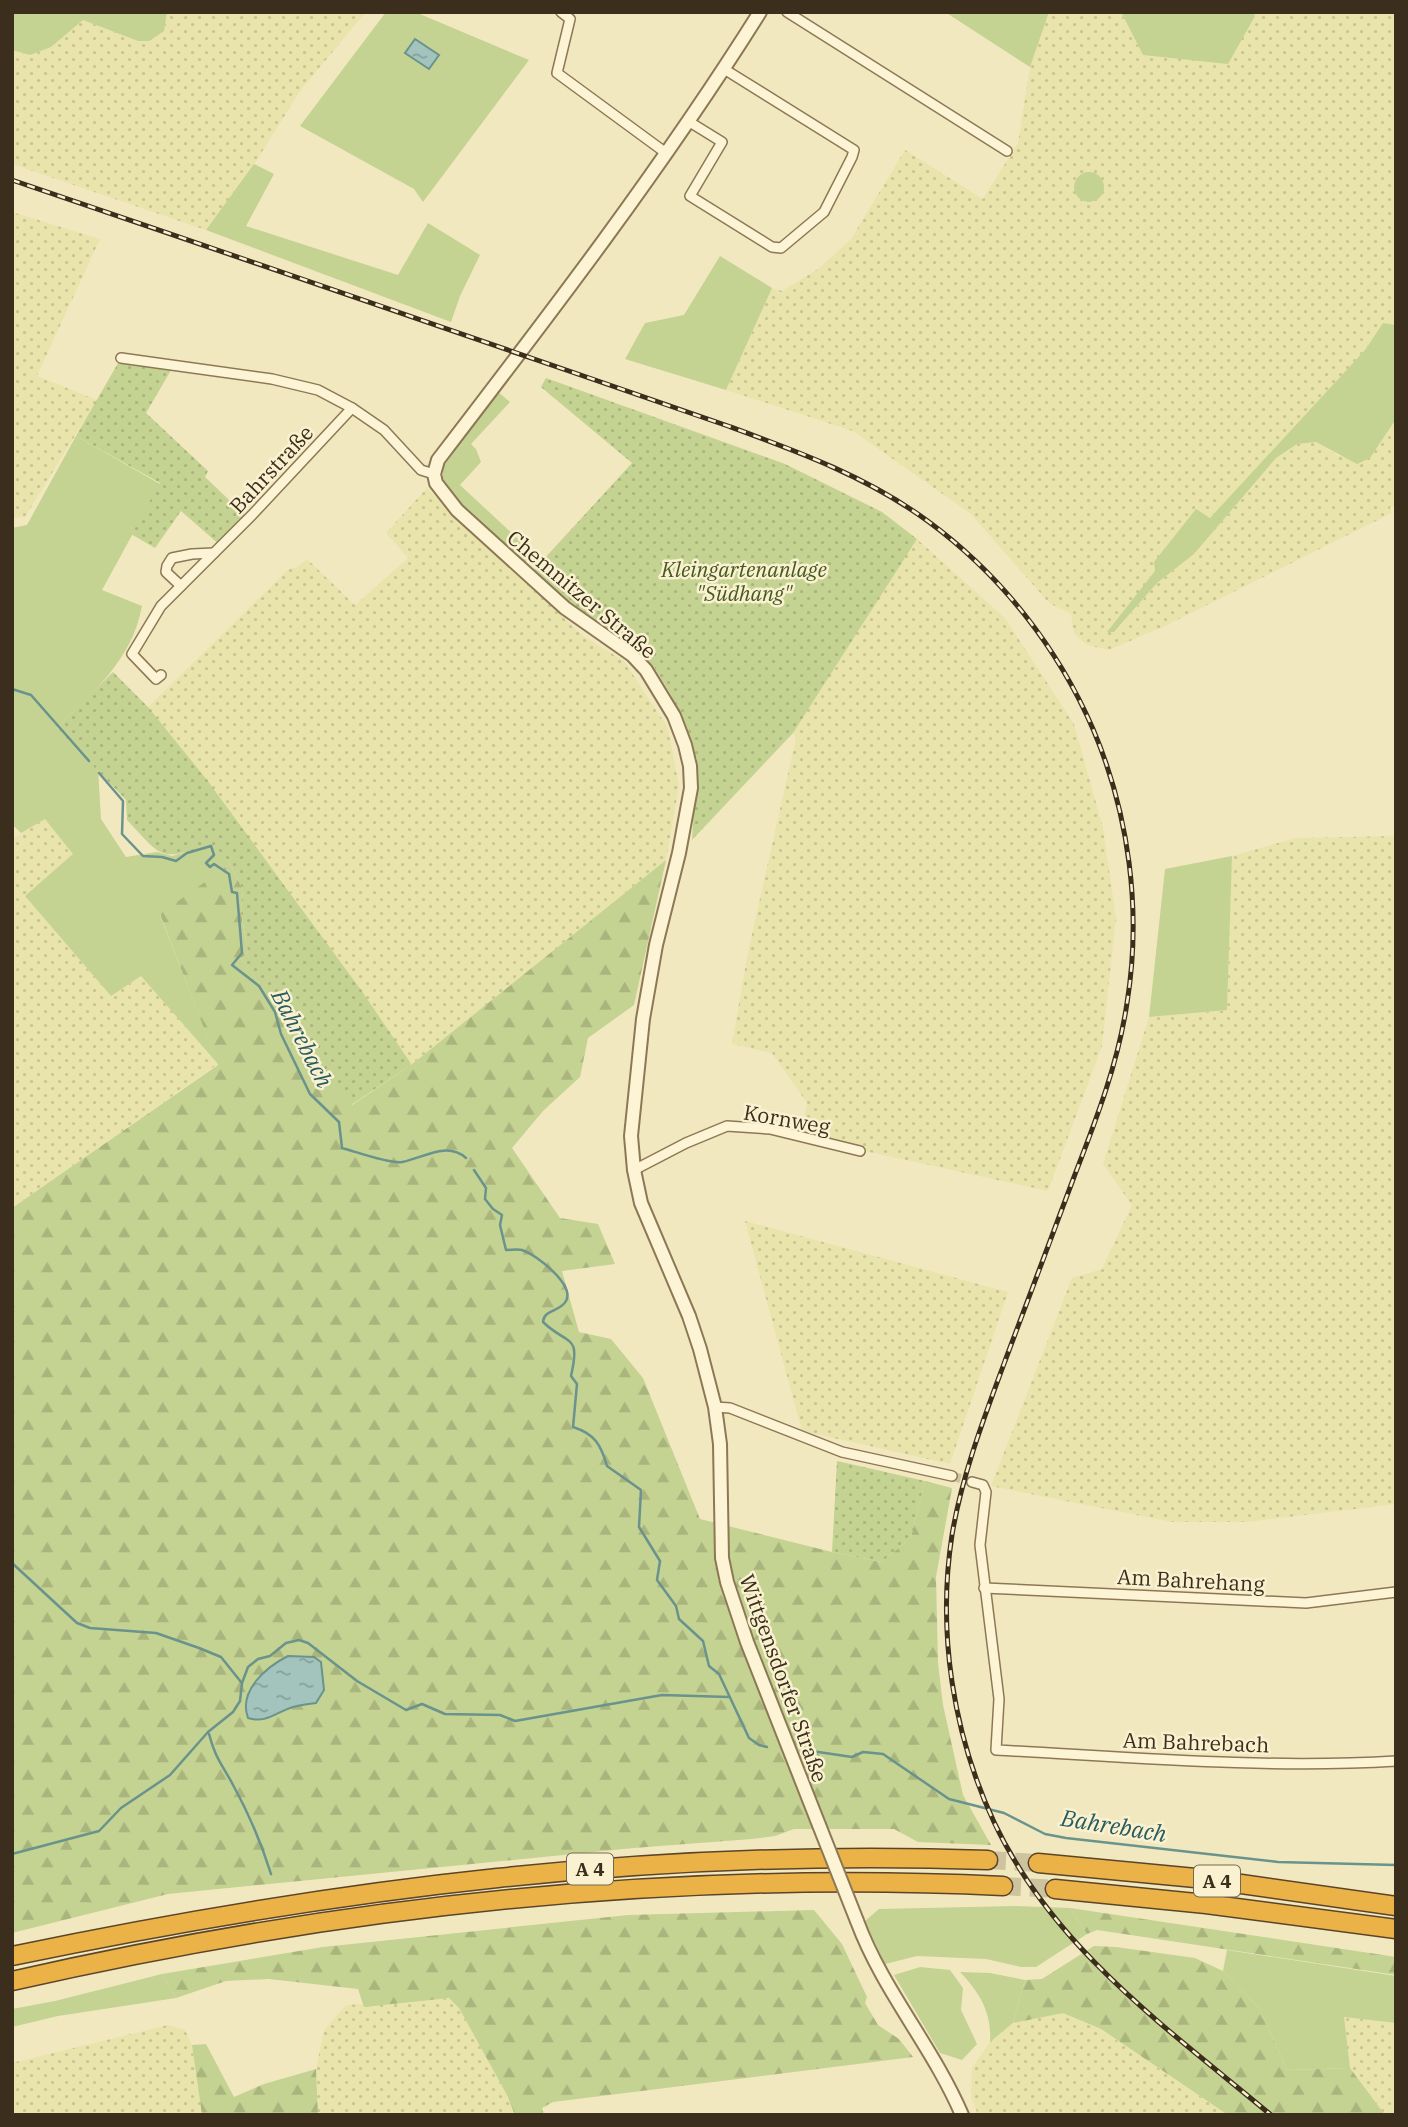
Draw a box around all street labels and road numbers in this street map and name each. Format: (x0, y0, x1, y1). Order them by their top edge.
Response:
street label: Bahrstraße (223, 419, 319, 519)
street label: Chemnitzer Straße (502, 523, 662, 665)
street label: Kornweg (741, 1098, 833, 1140)
street label: Am Bahrehang (1116, 1562, 1266, 1598)
street label: Wittgensdorfer Straße (733, 1570, 835, 1786)
street label: Am Bahrebach (1122, 1725, 1270, 1759)
road number: A 4 (567, 1854, 613, 1884)
road number: A 4 (1194, 1866, 1240, 1896)

